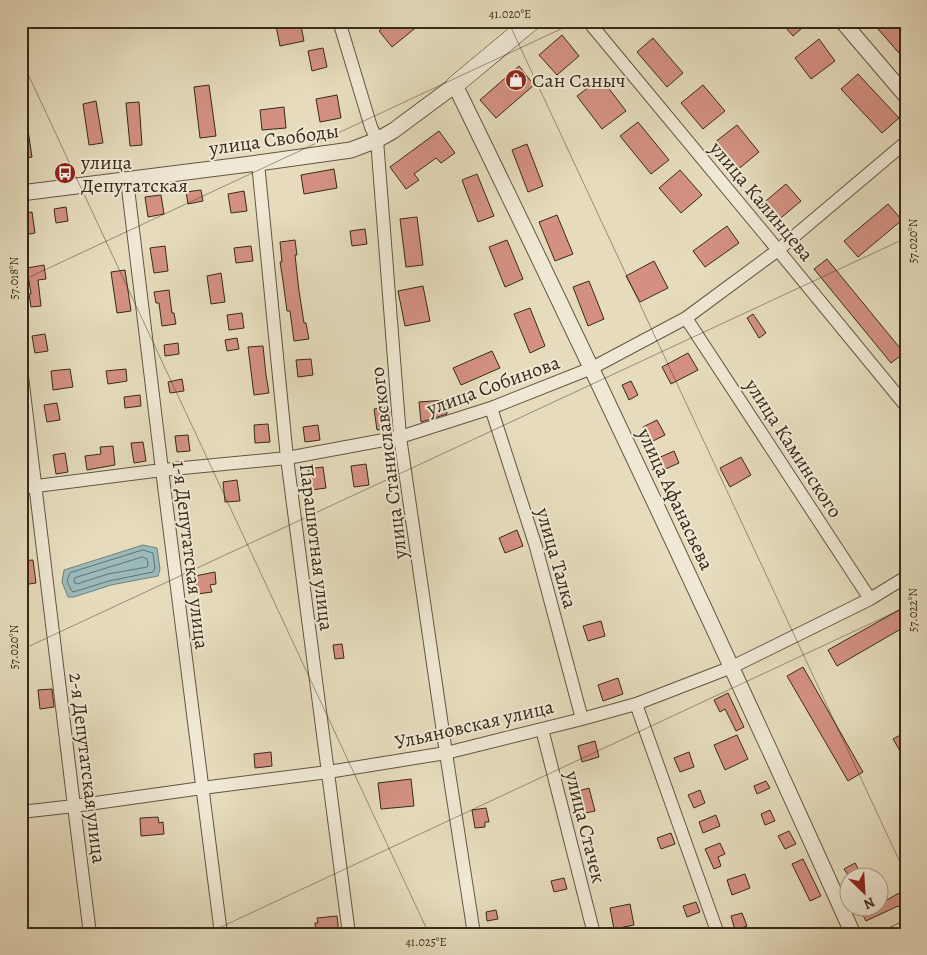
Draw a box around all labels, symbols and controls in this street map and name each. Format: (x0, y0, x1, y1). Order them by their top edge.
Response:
text: 41.020°E (489, 6, 531, 22)
place label: Сан Саныч (532, 67, 626, 94)
shop icon: Сан Саныч (504, 68, 528, 92)
street label: улица Свободы (207, 117, 341, 162)
street label: улица Калинцева (703, 135, 820, 268)
place label: улица Депутатская (80, 149, 188, 199)
bus stop icon: улица Депутатская (53, 161, 77, 185)
text: 57.020°N (905, 218, 921, 263)
text: 57.018°N (6, 256, 22, 299)
street label: улица Собинова (422, 349, 564, 422)
street label: улица Станиславского (363, 365, 414, 562)
street label: улица Каминского (738, 373, 849, 523)
street label: улица Афанасьева (630, 423, 721, 575)
street label: 1-я Депутатская улица (166, 459, 216, 652)
street label: Парашютная улица (293, 462, 340, 633)
street label: улица Талка (529, 504, 584, 612)
text: 57.022°N (905, 588, 921, 632)
text: 57.020°N (6, 624, 22, 669)
street label: 2-я Депутатская улица (62, 671, 113, 866)
street label: Ульяновская улица (392, 693, 557, 756)
street label: улица Стачек (558, 767, 612, 886)
north arrow (840, 868, 890, 918)
text: N (861, 893, 878, 914)
text: 41.025°E (405, 934, 447, 950)

